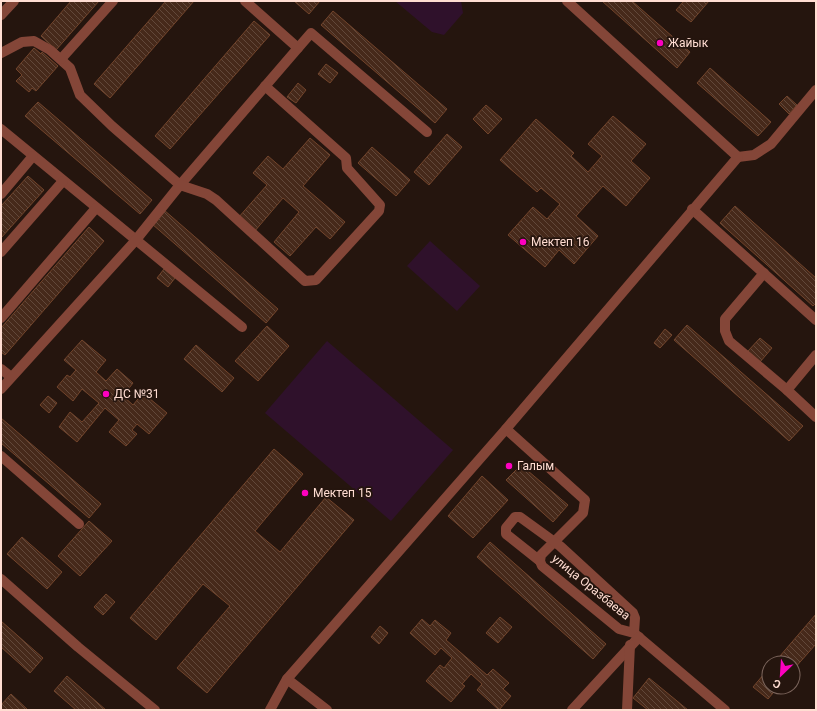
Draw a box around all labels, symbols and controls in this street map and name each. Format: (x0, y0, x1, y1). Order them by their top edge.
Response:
place label: Жайык (668, 36, 709, 50)
marker: Жайык (655, 38, 665, 48)
place label: Мектеп 16 (531, 235, 590, 249)
marker: Мектеп 16 (518, 237, 528, 247)
place label: ДС №31 (114, 387, 160, 401)
marker: ДС №31 (101, 389, 111, 399)
place label: Галым (517, 459, 554, 473)
marker: Галым (504, 461, 514, 471)
place label: Мектеп 15 (313, 486, 372, 500)
marker: Мектеп 15 (300, 488, 310, 498)
street label: улица Оразбаева (549, 551, 633, 623)
north arrow (761, 655, 801, 695)
text: С (771, 676, 783, 691)

